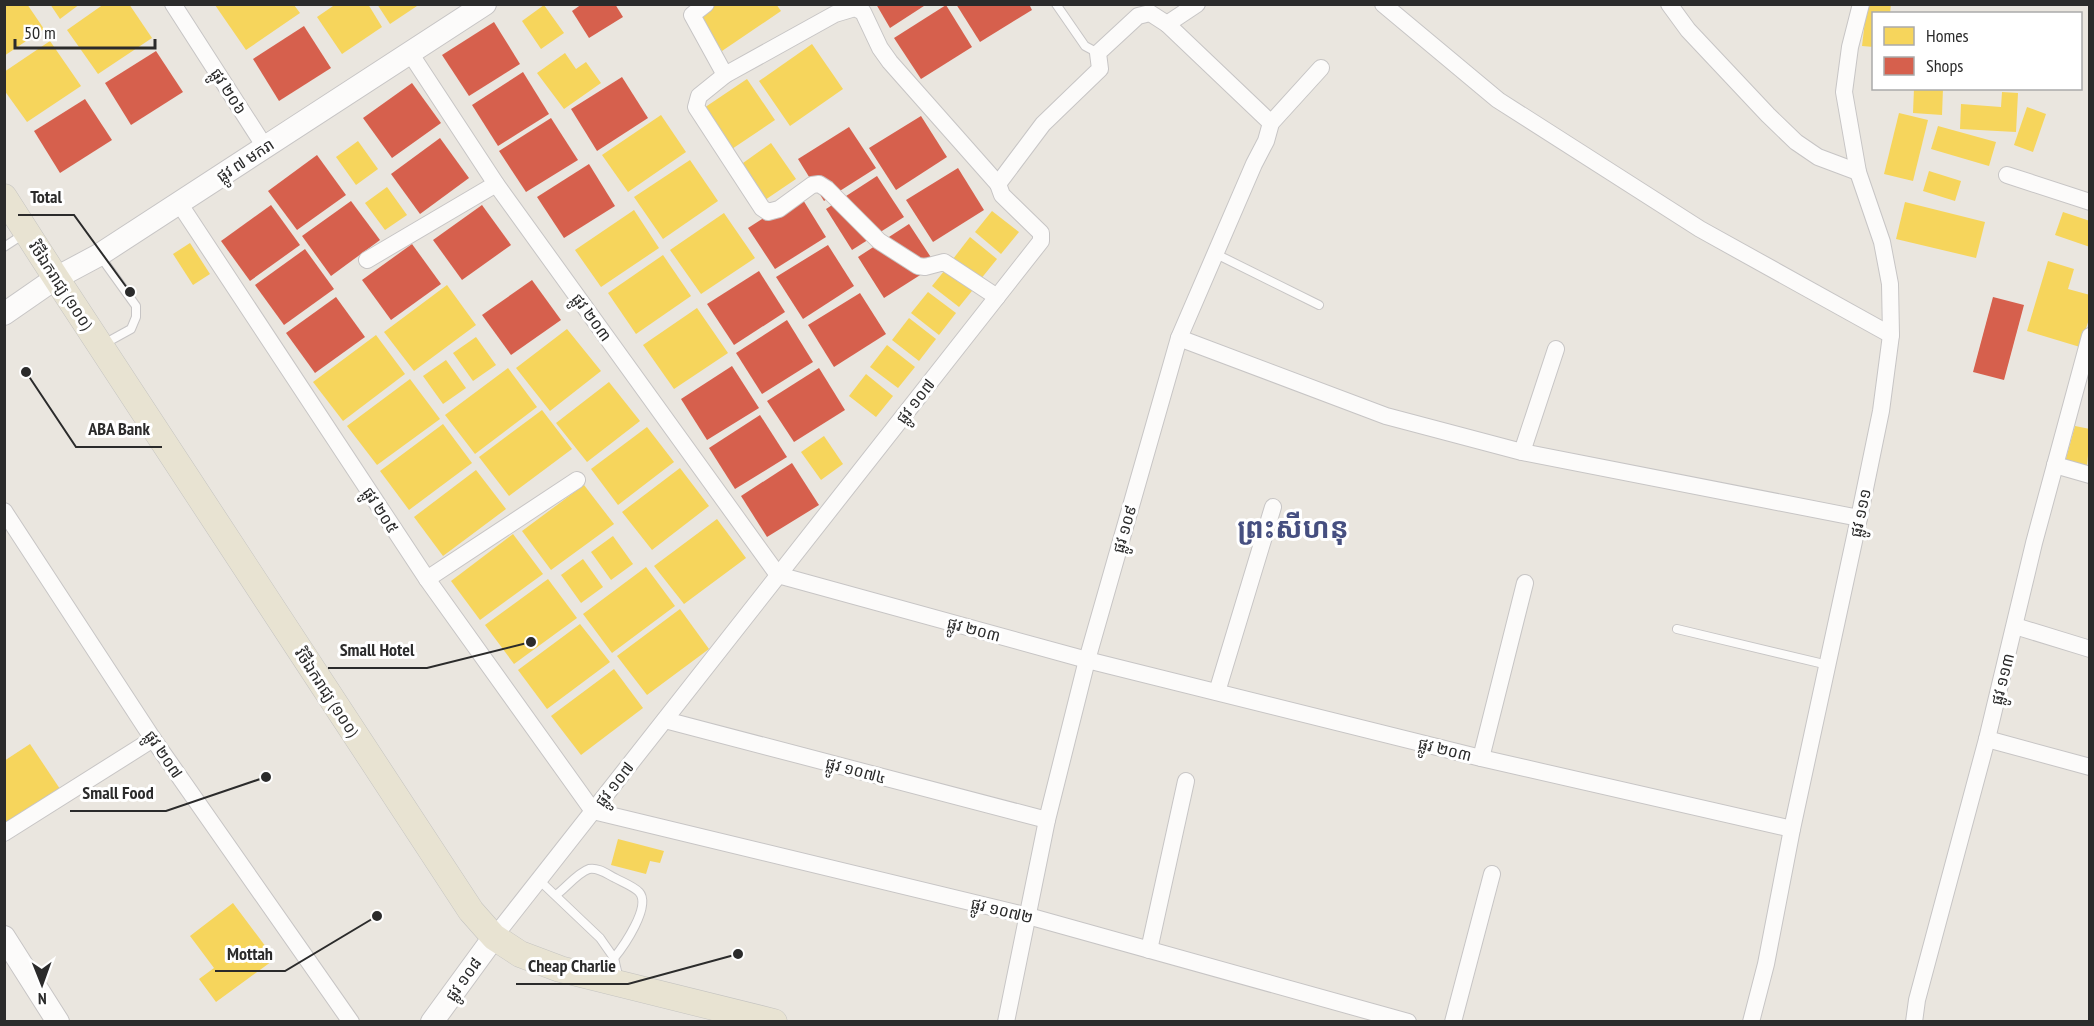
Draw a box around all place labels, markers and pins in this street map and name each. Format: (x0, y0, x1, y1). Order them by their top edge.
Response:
callout: Total (18, 179, 74, 215)
callout: ABA Bank (76, 411, 162, 447)
callout: Small Hotel (328, 632, 427, 668)
callout: Small Food (70, 775, 166, 811)
callout: Mottah (215, 935, 285, 971)
callout: Cheap Charlie (516, 948, 628, 984)

